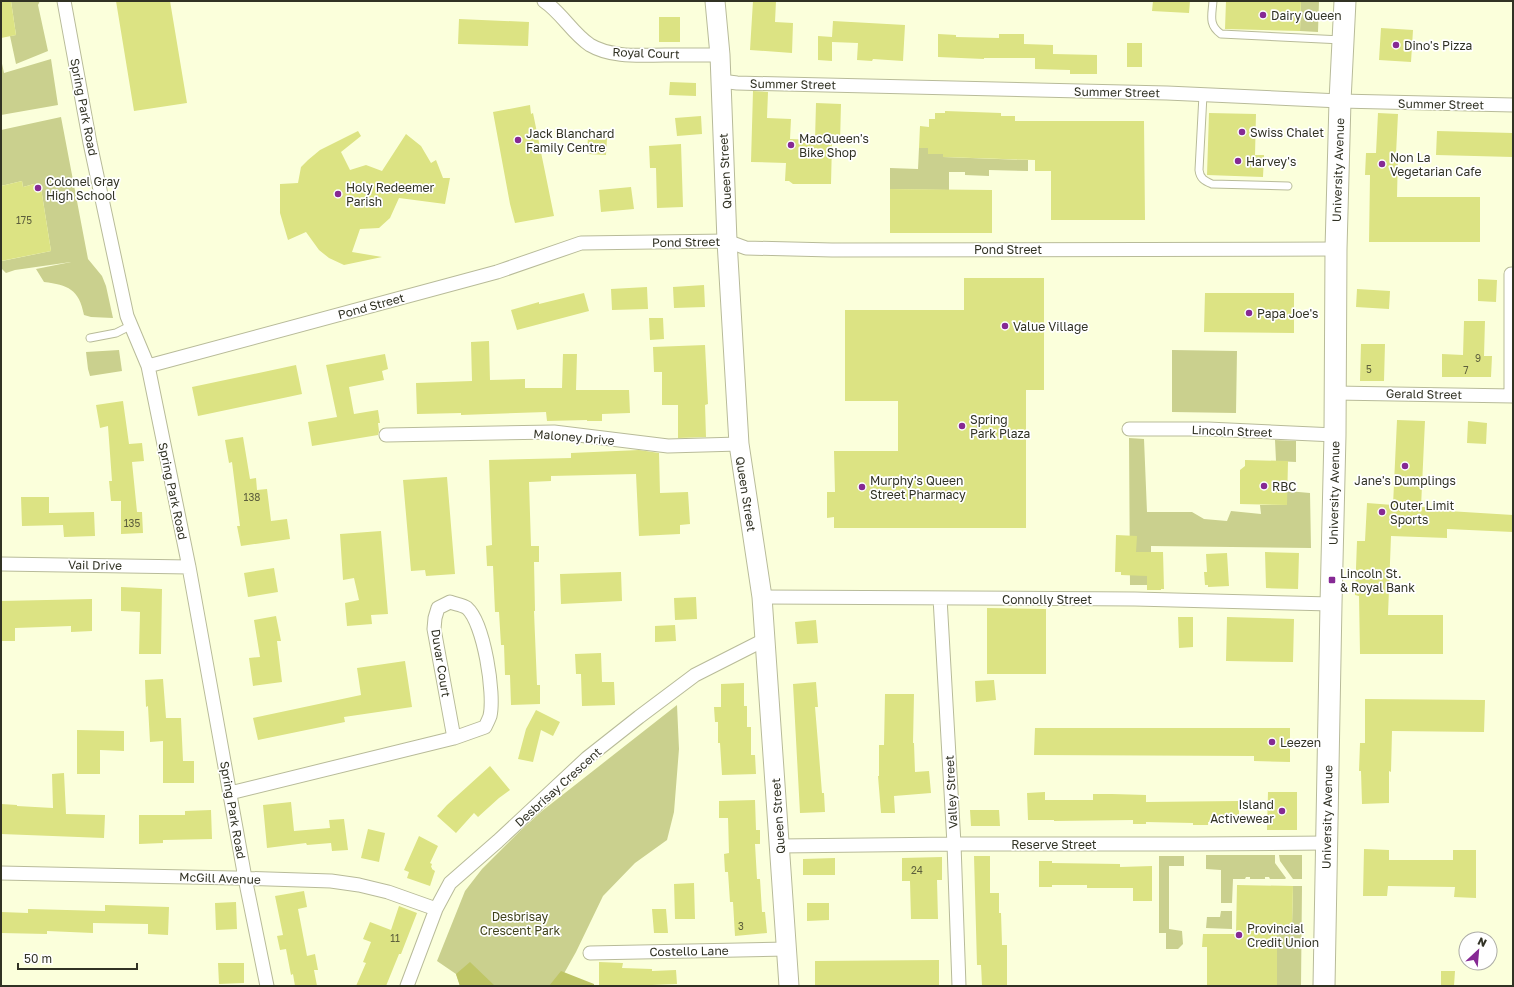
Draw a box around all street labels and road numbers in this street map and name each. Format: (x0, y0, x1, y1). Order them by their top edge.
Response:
street label: Royal Court (612, 44, 680, 62)
street label: Spring Park Road (67, 57, 101, 157)
street label: Summer Street (750, 76, 836, 92)
street label: Summer Street (1074, 84, 1160, 100)
street label: Summer Street (1398, 96, 1484, 112)
street label: University Avenue (1329, 118, 1347, 222)
street label: Queen Street (716, 132, 734, 209)
street label: Pond Street (652, 234, 720, 250)
street label: Pond Street (974, 242, 1042, 257)
street label: Pond Street (336, 290, 406, 322)
street label: Gerald Street (1386, 386, 1463, 402)
street label: Lincoln Street (1191, 422, 1273, 440)
street label: Maloney Drive (533, 426, 615, 448)
street label: Spring Park Road (155, 441, 191, 541)
street label: University Avenue (1326, 441, 1342, 545)
street label: Queen Street (733, 455, 759, 533)
street label: Vail Drive (68, 557, 122, 573)
street label: Connolly Street (1002, 592, 1092, 607)
street label: Duvar Court (428, 628, 454, 698)
street label: Desbrisay Crescent (512, 744, 604, 830)
street label: Valley Street (942, 755, 960, 829)
street label: Spring Park Road (217, 760, 249, 860)
street label: University Avenue (1319, 765, 1335, 869)
street label: Queen Street (768, 777, 788, 854)
street label: Reserve Street (1011, 837, 1097, 852)
street label: McGill Avenue (179, 869, 261, 887)
street label: Costello Lane (649, 943, 729, 959)

